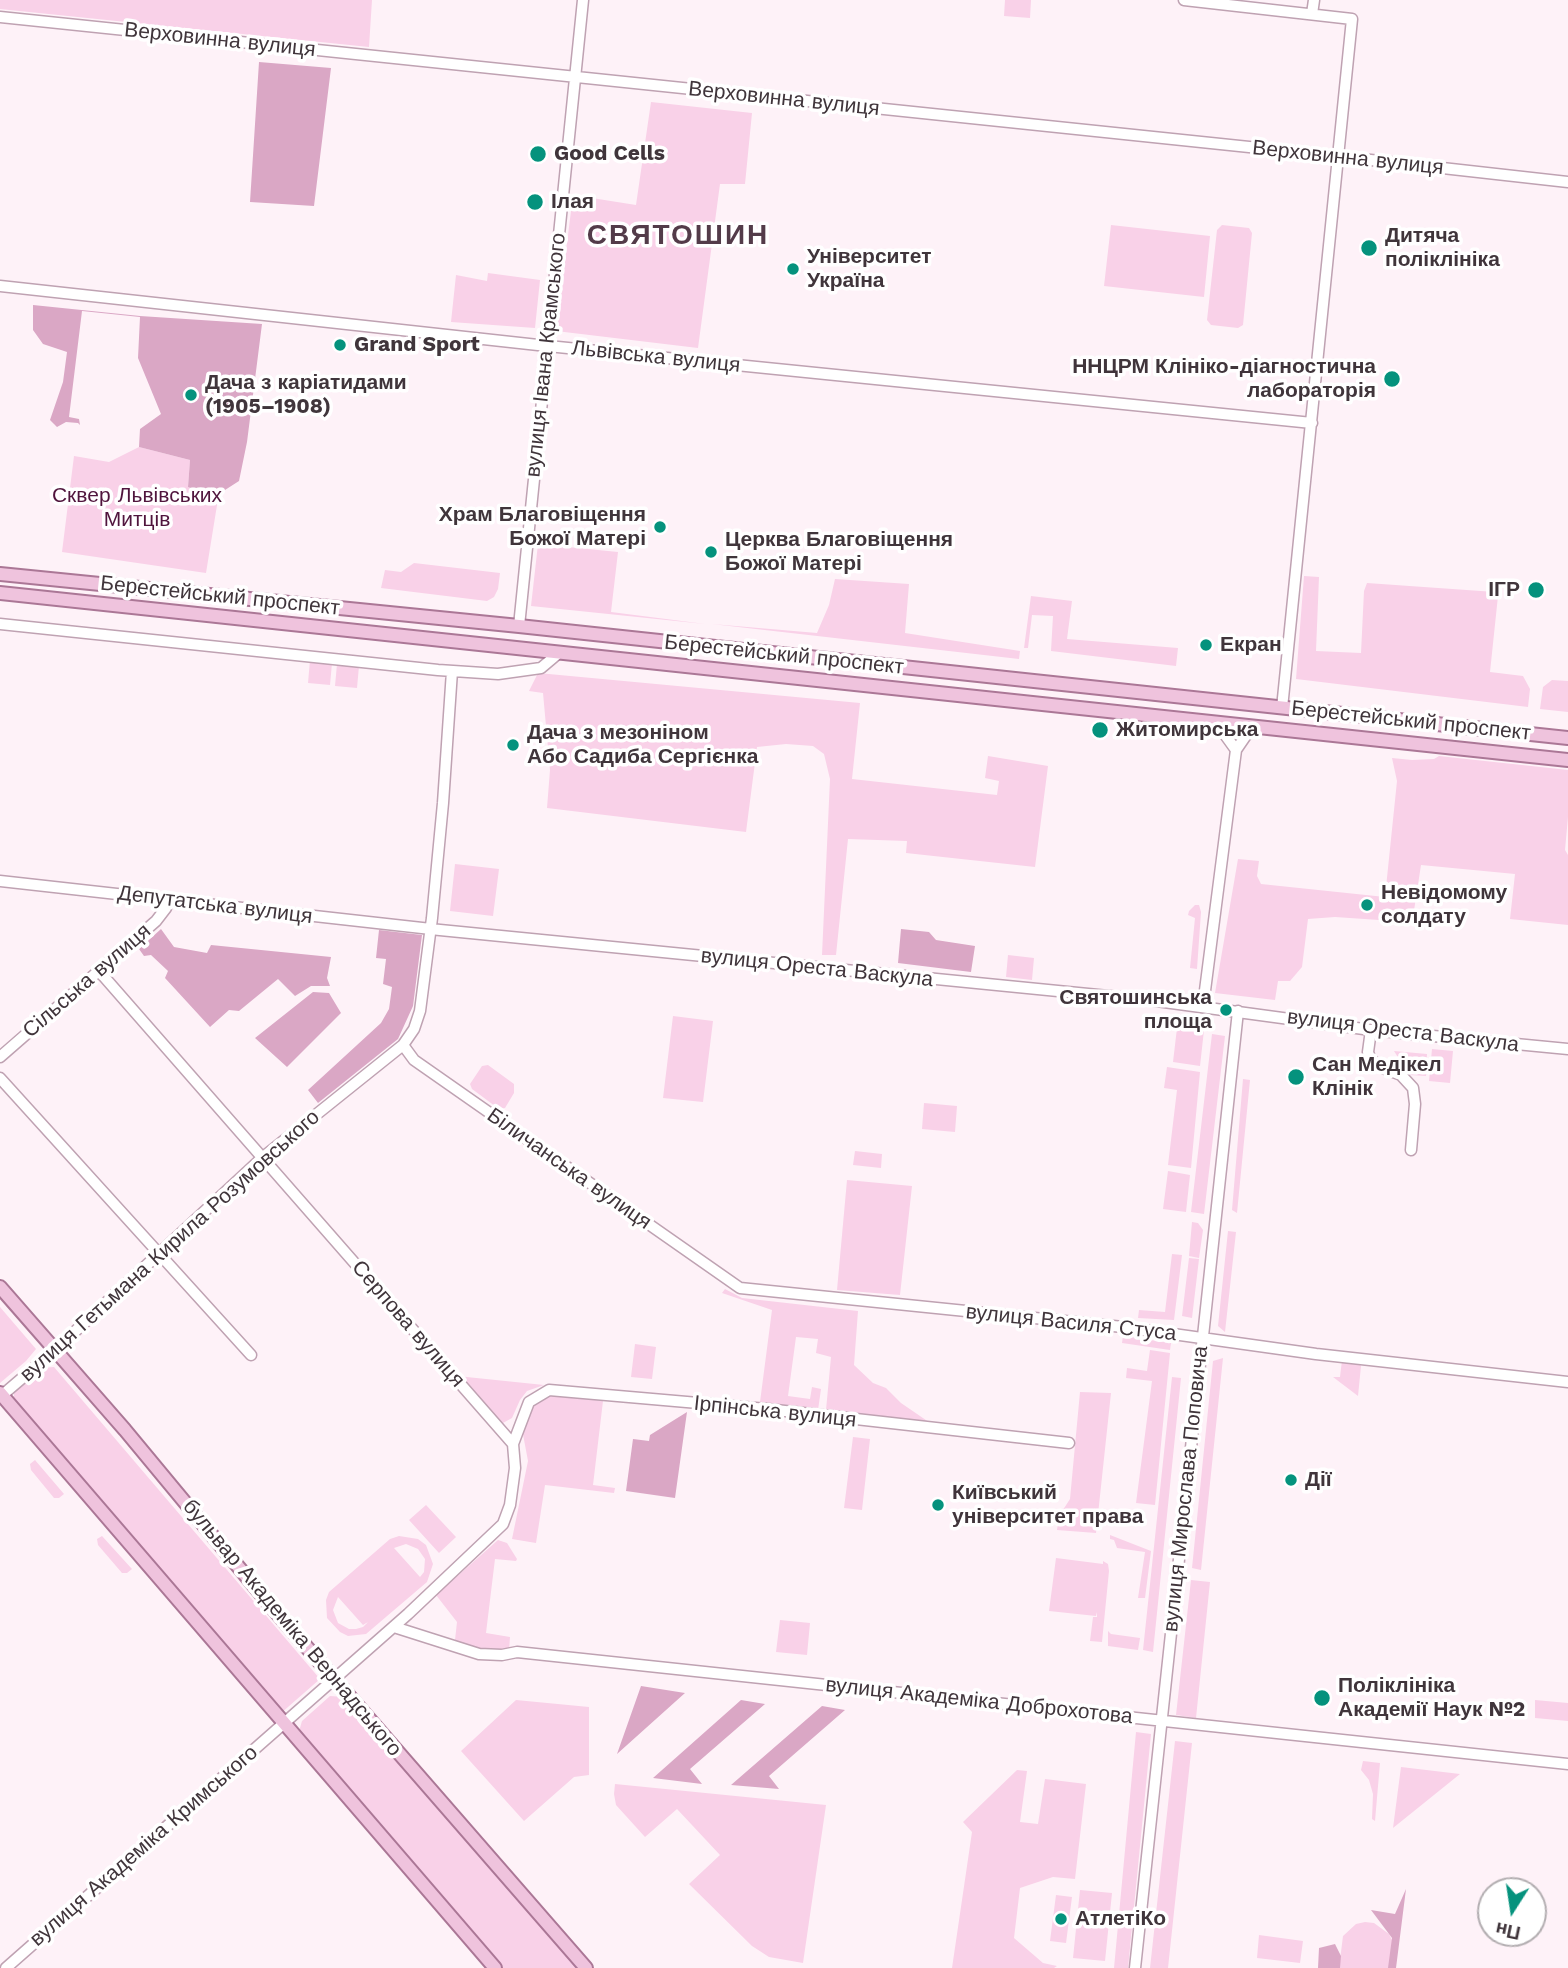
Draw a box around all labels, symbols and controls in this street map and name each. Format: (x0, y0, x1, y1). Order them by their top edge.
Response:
street label: Верховинна вулиця (123, 17, 317, 63)
street label: Верховинна вулиця (687, 76, 881, 122)
street label: Верховинна вулиця (1251, 135, 1445, 181)
place label: Good Cells (554, 141, 665, 167)
marker: Good Cells (528, 144, 548, 164)
place label: Ілая (551, 189, 594, 215)
marker: Ілая (525, 192, 545, 212)
district label: СВЯТОШИН (588, 219, 768, 253)
place label: Дитяча поліклініка (1385, 223, 1500, 273)
street label: вулиця Івана Крамського (521, 232, 571, 478)
marker: Дитяча поліклініка (1359, 238, 1379, 258)
place label: Університет Україна (807, 244, 931, 294)
marker: Університет Україна (785, 261, 801, 277)
place label: Grand Sport (354, 332, 480, 358)
street label: Львівська вулиця (570, 336, 742, 378)
marker: Grand Sport (332, 337, 348, 353)
place label: ННЦРМ Клініко-діагностична лабораторія (1072, 354, 1376, 404)
marker: ННЦРМ Клініко-діагностична лабораторія (1382, 369, 1402, 389)
place label: Дача з каріатидами (1905–1908) (205, 370, 407, 420)
marker: Дача з каріатидами (1905–1908) (183, 387, 199, 403)
park label: Сквер Львівських Митців (52, 483, 222, 533)
place label: Храм Благовіщення Божої Матері (439, 502, 646, 552)
marker: Храм Благовіщення Божої Матері (652, 519, 668, 535)
place label: Церква Благовіщення Божої Матері (725, 527, 953, 577)
marker: Церква Благовіщення Божої Матері (703, 544, 719, 560)
street label: Берестейський проспект (99, 571, 341, 621)
place label: ІГР (1488, 577, 1520, 603)
marker: ІГР (1526, 580, 1546, 600)
street label: Берестейський проспект (663, 630, 905, 680)
place label: Екран (1220, 632, 1282, 658)
marker: Екран (1198, 637, 1214, 653)
street label: Берестейський проспект (1290, 696, 1532, 746)
place label: Житомирська (1116, 717, 1258, 743)
place label: Дача з мезоніном Або Садиба Сергієнка (527, 720, 758, 770)
marker: Житомирська (1090, 720, 1110, 740)
marker: Дача з мезоніном Або Садиба Сергієнка (505, 737, 521, 753)
place label: Невідомому солдату (1381, 880, 1507, 930)
street label: Депутатська вулиця (116, 881, 314, 929)
marker: Невідомому солдату (1359, 897, 1375, 913)
street label: Сільська вулиця (18, 919, 156, 1043)
street label: вулиця Ореста Васкула (700, 943, 934, 993)
place label: Святошинська площа (1059, 985, 1212, 1035)
marker: Святошинська площа (1218, 1002, 1234, 1018)
street label: вулиця Ореста Васкула (1286, 1004, 1520, 1058)
place label: Сан Медікел Клінік (1312, 1052, 1442, 1102)
marker: Сан Медікел Клінік (1286, 1067, 1306, 1087)
street label: Біличанська вулиця (482, 1103, 656, 1235)
street label: вулиця Гетьмана Кирила Розумовського (15, 1105, 325, 1387)
street label: Серпова вулиця (346, 1256, 470, 1392)
street label: вулиця Василя Стуса (965, 1299, 1177, 1347)
street label: вулиця Мирослава Поповича (1158, 1345, 1214, 1633)
street label: Ірпінська вулиця (693, 1391, 857, 1433)
place label: Дії (1305, 1467, 1332, 1493)
marker: Дії (1283, 1472, 1299, 1488)
place label: Київський університет права (952, 1480, 1143, 1530)
street label: бульвар Академіка Вернадського (177, 1494, 407, 1762)
marker: Київський університет права (930, 1497, 946, 1513)
street label: вулиця Академіка Доброхотова (824, 1672, 1134, 1730)
place label: Поліклініка Академії Наук №2 (1338, 1673, 1525, 1723)
marker: Поліклініка Академії Наук №2 (1312, 1688, 1332, 1708)
street label: вулиця Академіка Кримського (25, 1740, 263, 1952)
north arrow (1477, 1877, 1547, 1947)
place label: АтлетіКо (1075, 1906, 1166, 1932)
marker: АтлетіКо (1053, 1911, 1069, 1927)
text: Пн (1493, 1917, 1523, 1945)

